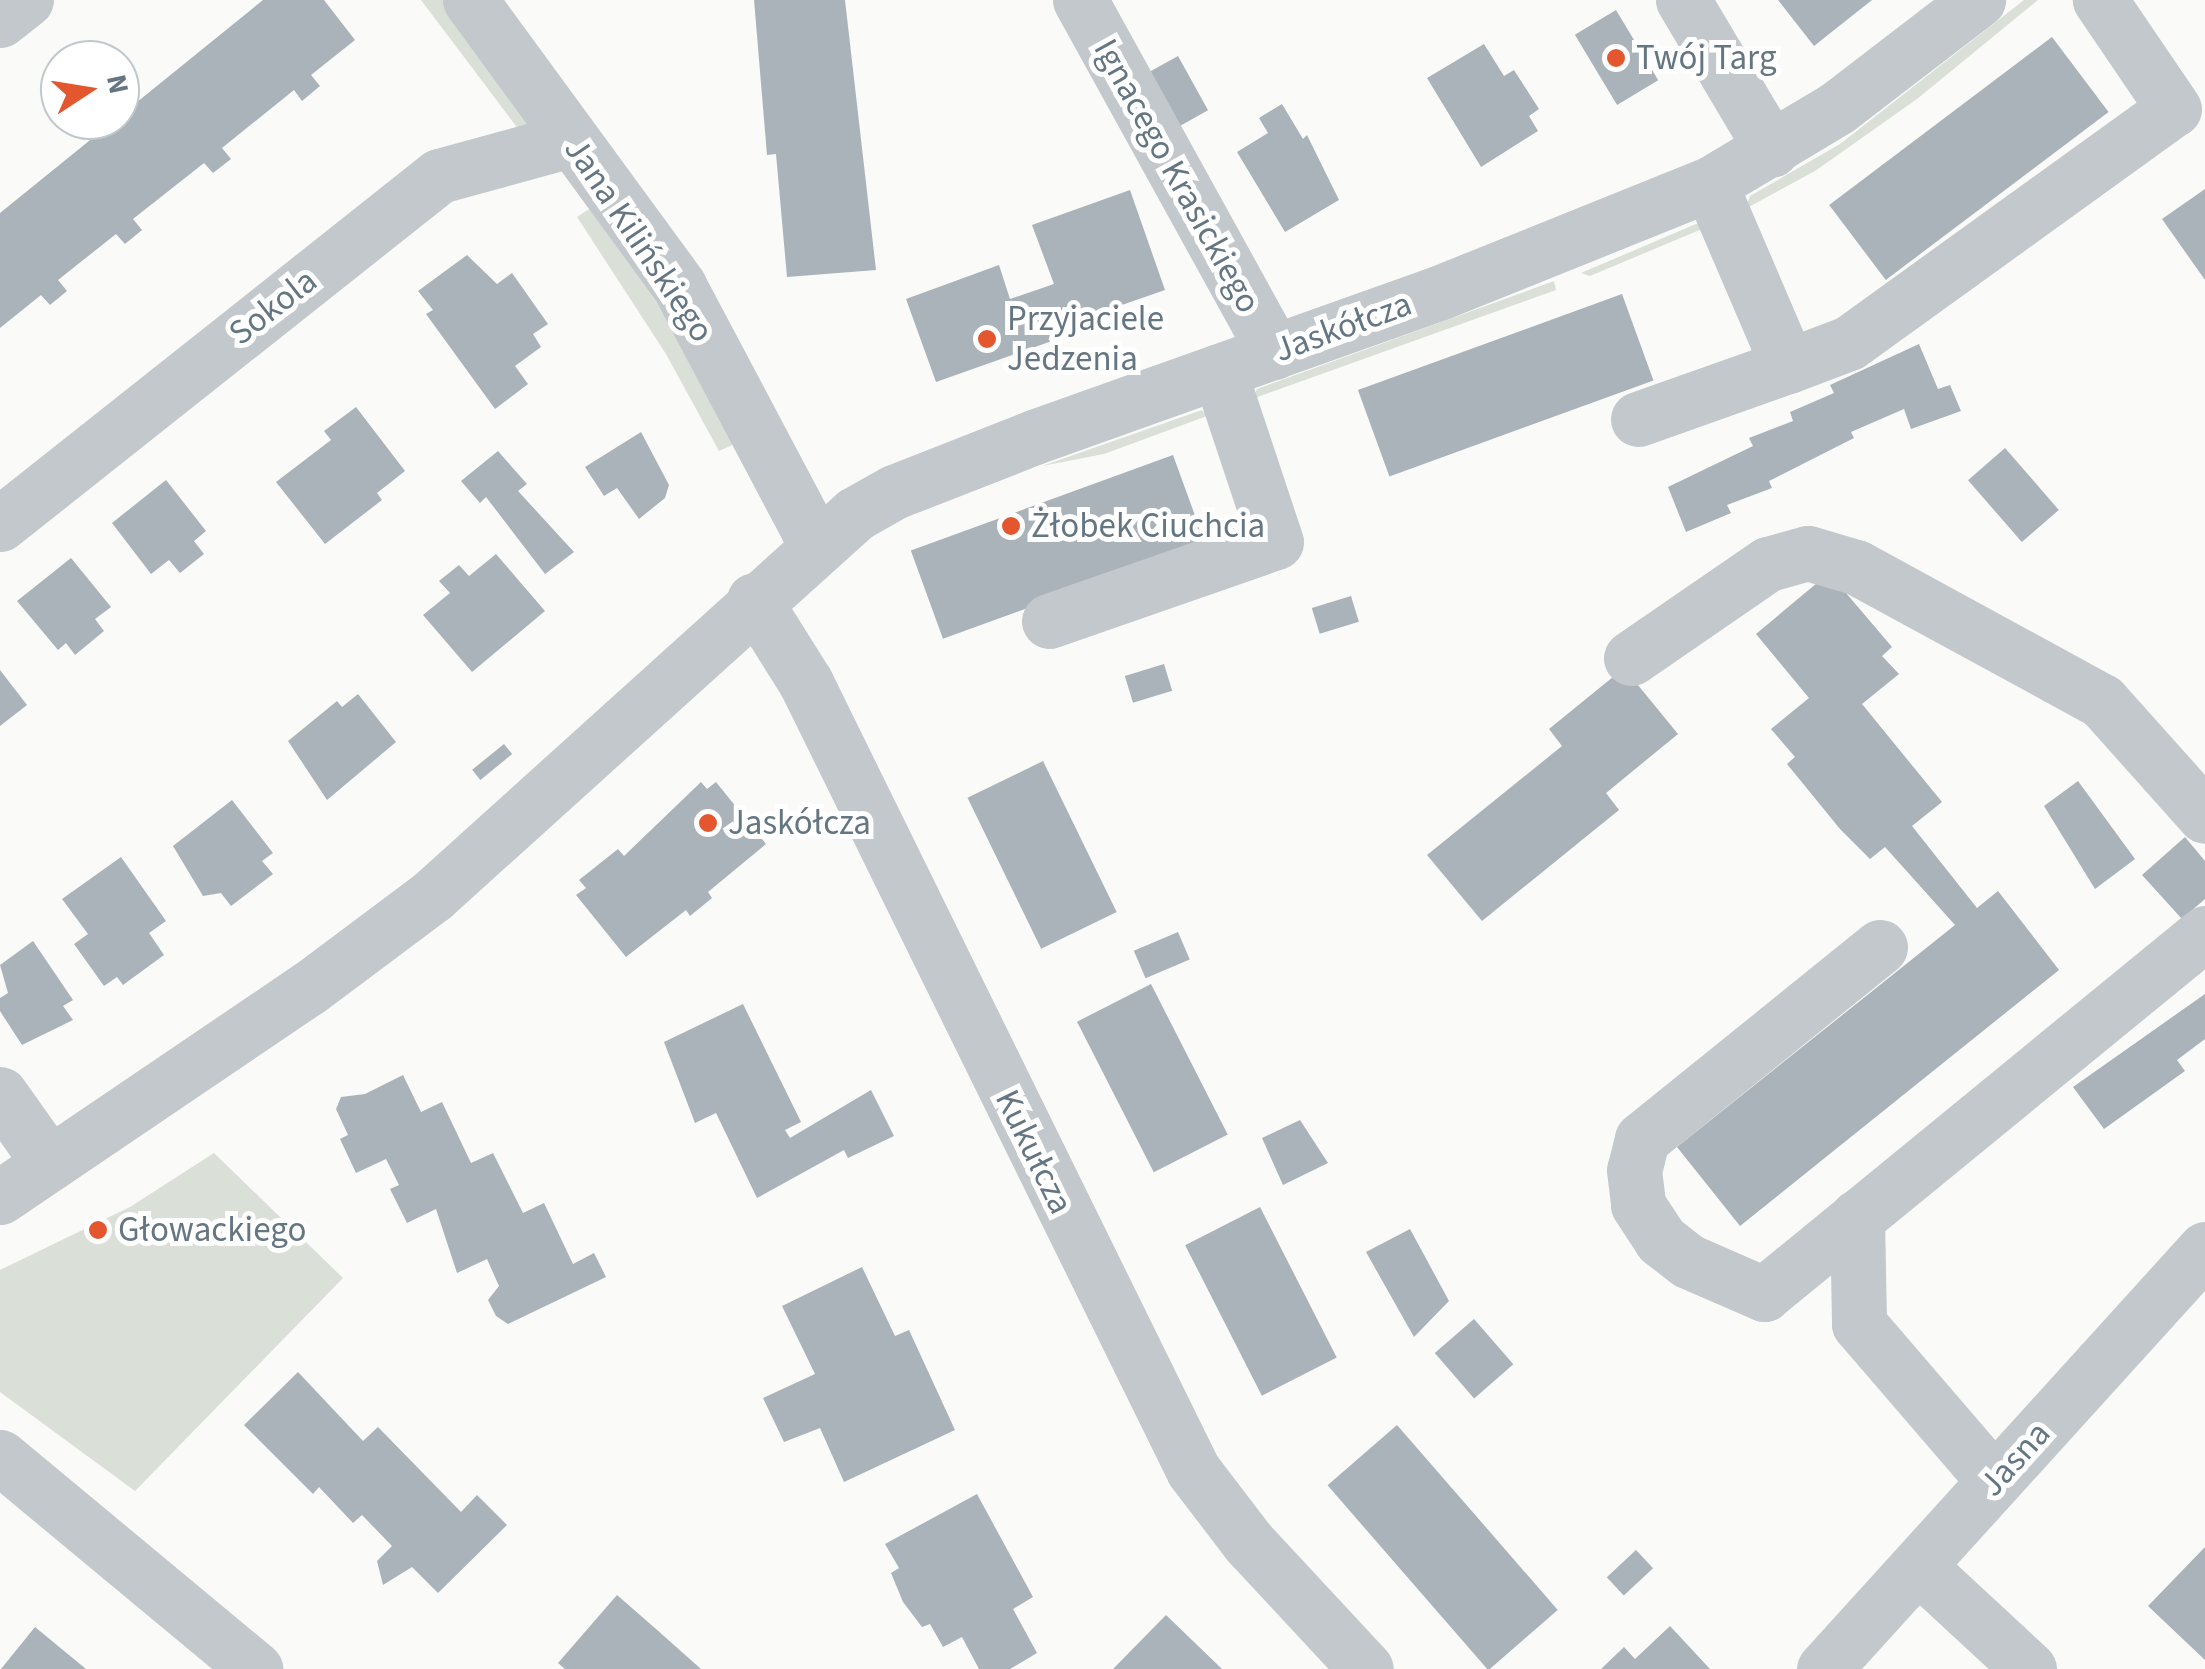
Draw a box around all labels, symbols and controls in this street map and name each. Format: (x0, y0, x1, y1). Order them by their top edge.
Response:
street label: Ignacego Krasickiego (1084, 32, 1270, 320)
place label: Twój Targ (1636, 37, 1777, 79)
north arrow (40, 40, 140, 140)
marker: Twój Targ (1605, 47, 1627, 69)
text: N (96, 71, 139, 97)
street label: Jana Kilińskiego (555, 130, 723, 350)
street label: Sokola (221, 260, 325, 354)
street label: Jaskółcza (1269, 283, 1417, 371)
place label: Przyjaciele Jedzenia (1007, 298, 1164, 380)
marker: Przyjaciele Jedzenia (976, 328, 998, 350)
place label: Żłobek Ciuchcia (1031, 505, 1265, 547)
marker: Żłobek Ciuchcia (1000, 515, 1022, 537)
place label: Jaskółcza (728, 802, 871, 844)
marker: Jaskółcza (697, 812, 719, 834)
street label: Kukułcza (986, 1083, 1082, 1221)
place label: Głowackiego (118, 1209, 306, 1251)
marker: Głowackiego (87, 1219, 109, 1241)
street label: Jasna (1971, 1413, 2059, 1505)

